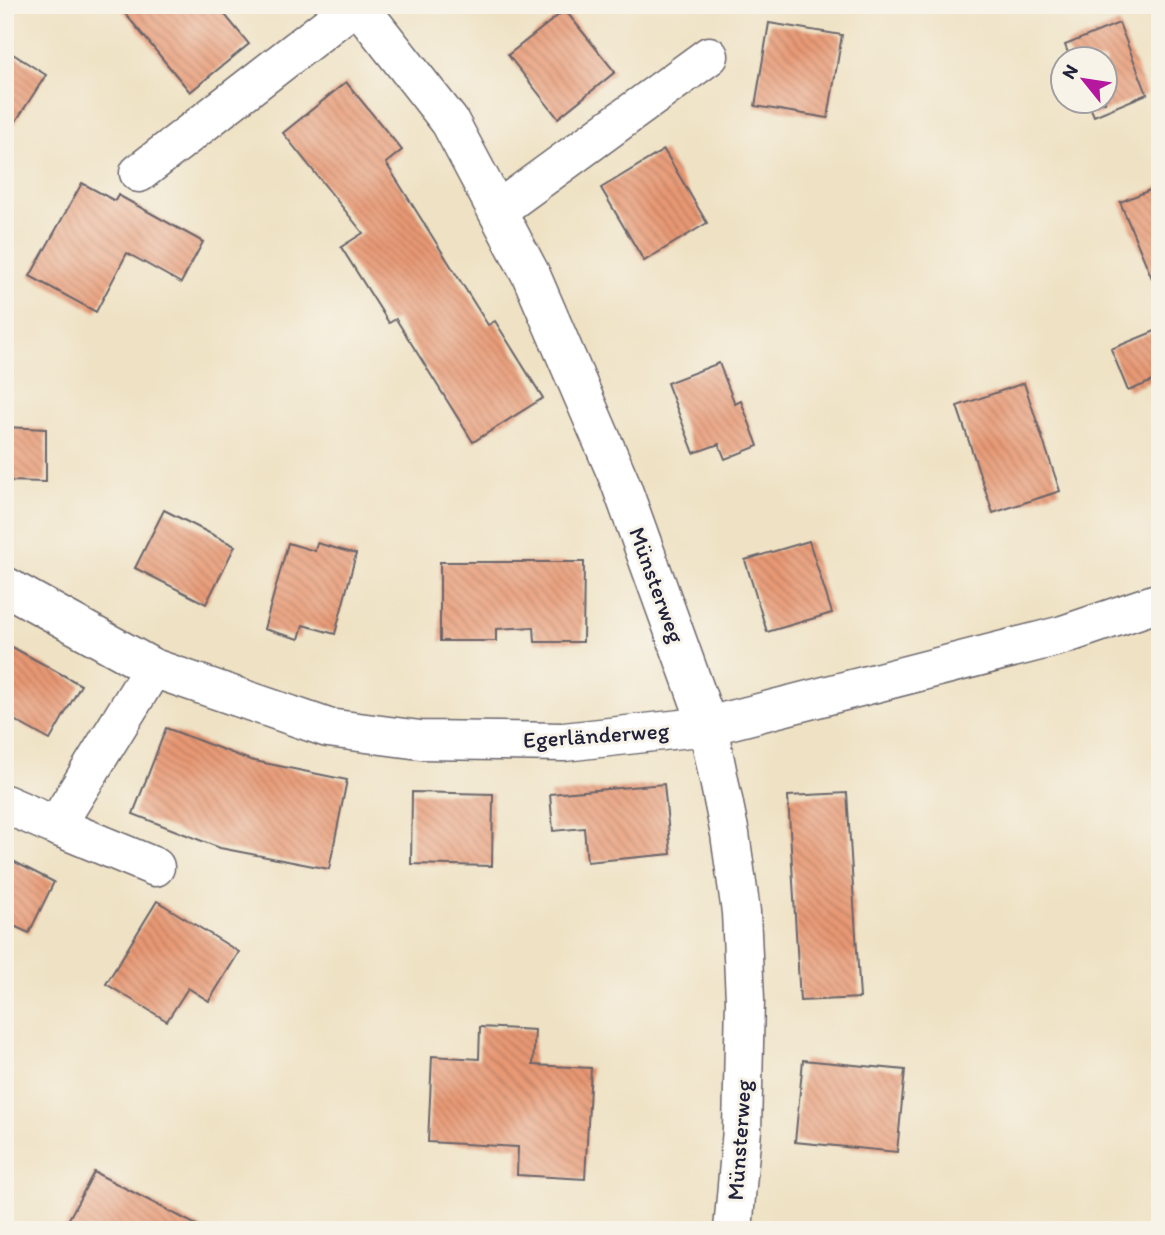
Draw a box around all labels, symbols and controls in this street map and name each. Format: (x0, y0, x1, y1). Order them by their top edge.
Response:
north arrow (1050, 46, 1120, 116)
text: N (1057, 60, 1083, 83)
street label: Münsterweg (623, 523, 691, 647)
street label: Egerländerweg (522, 716, 670, 754)
street label: Münsterweg (721, 1078, 757, 1201)

